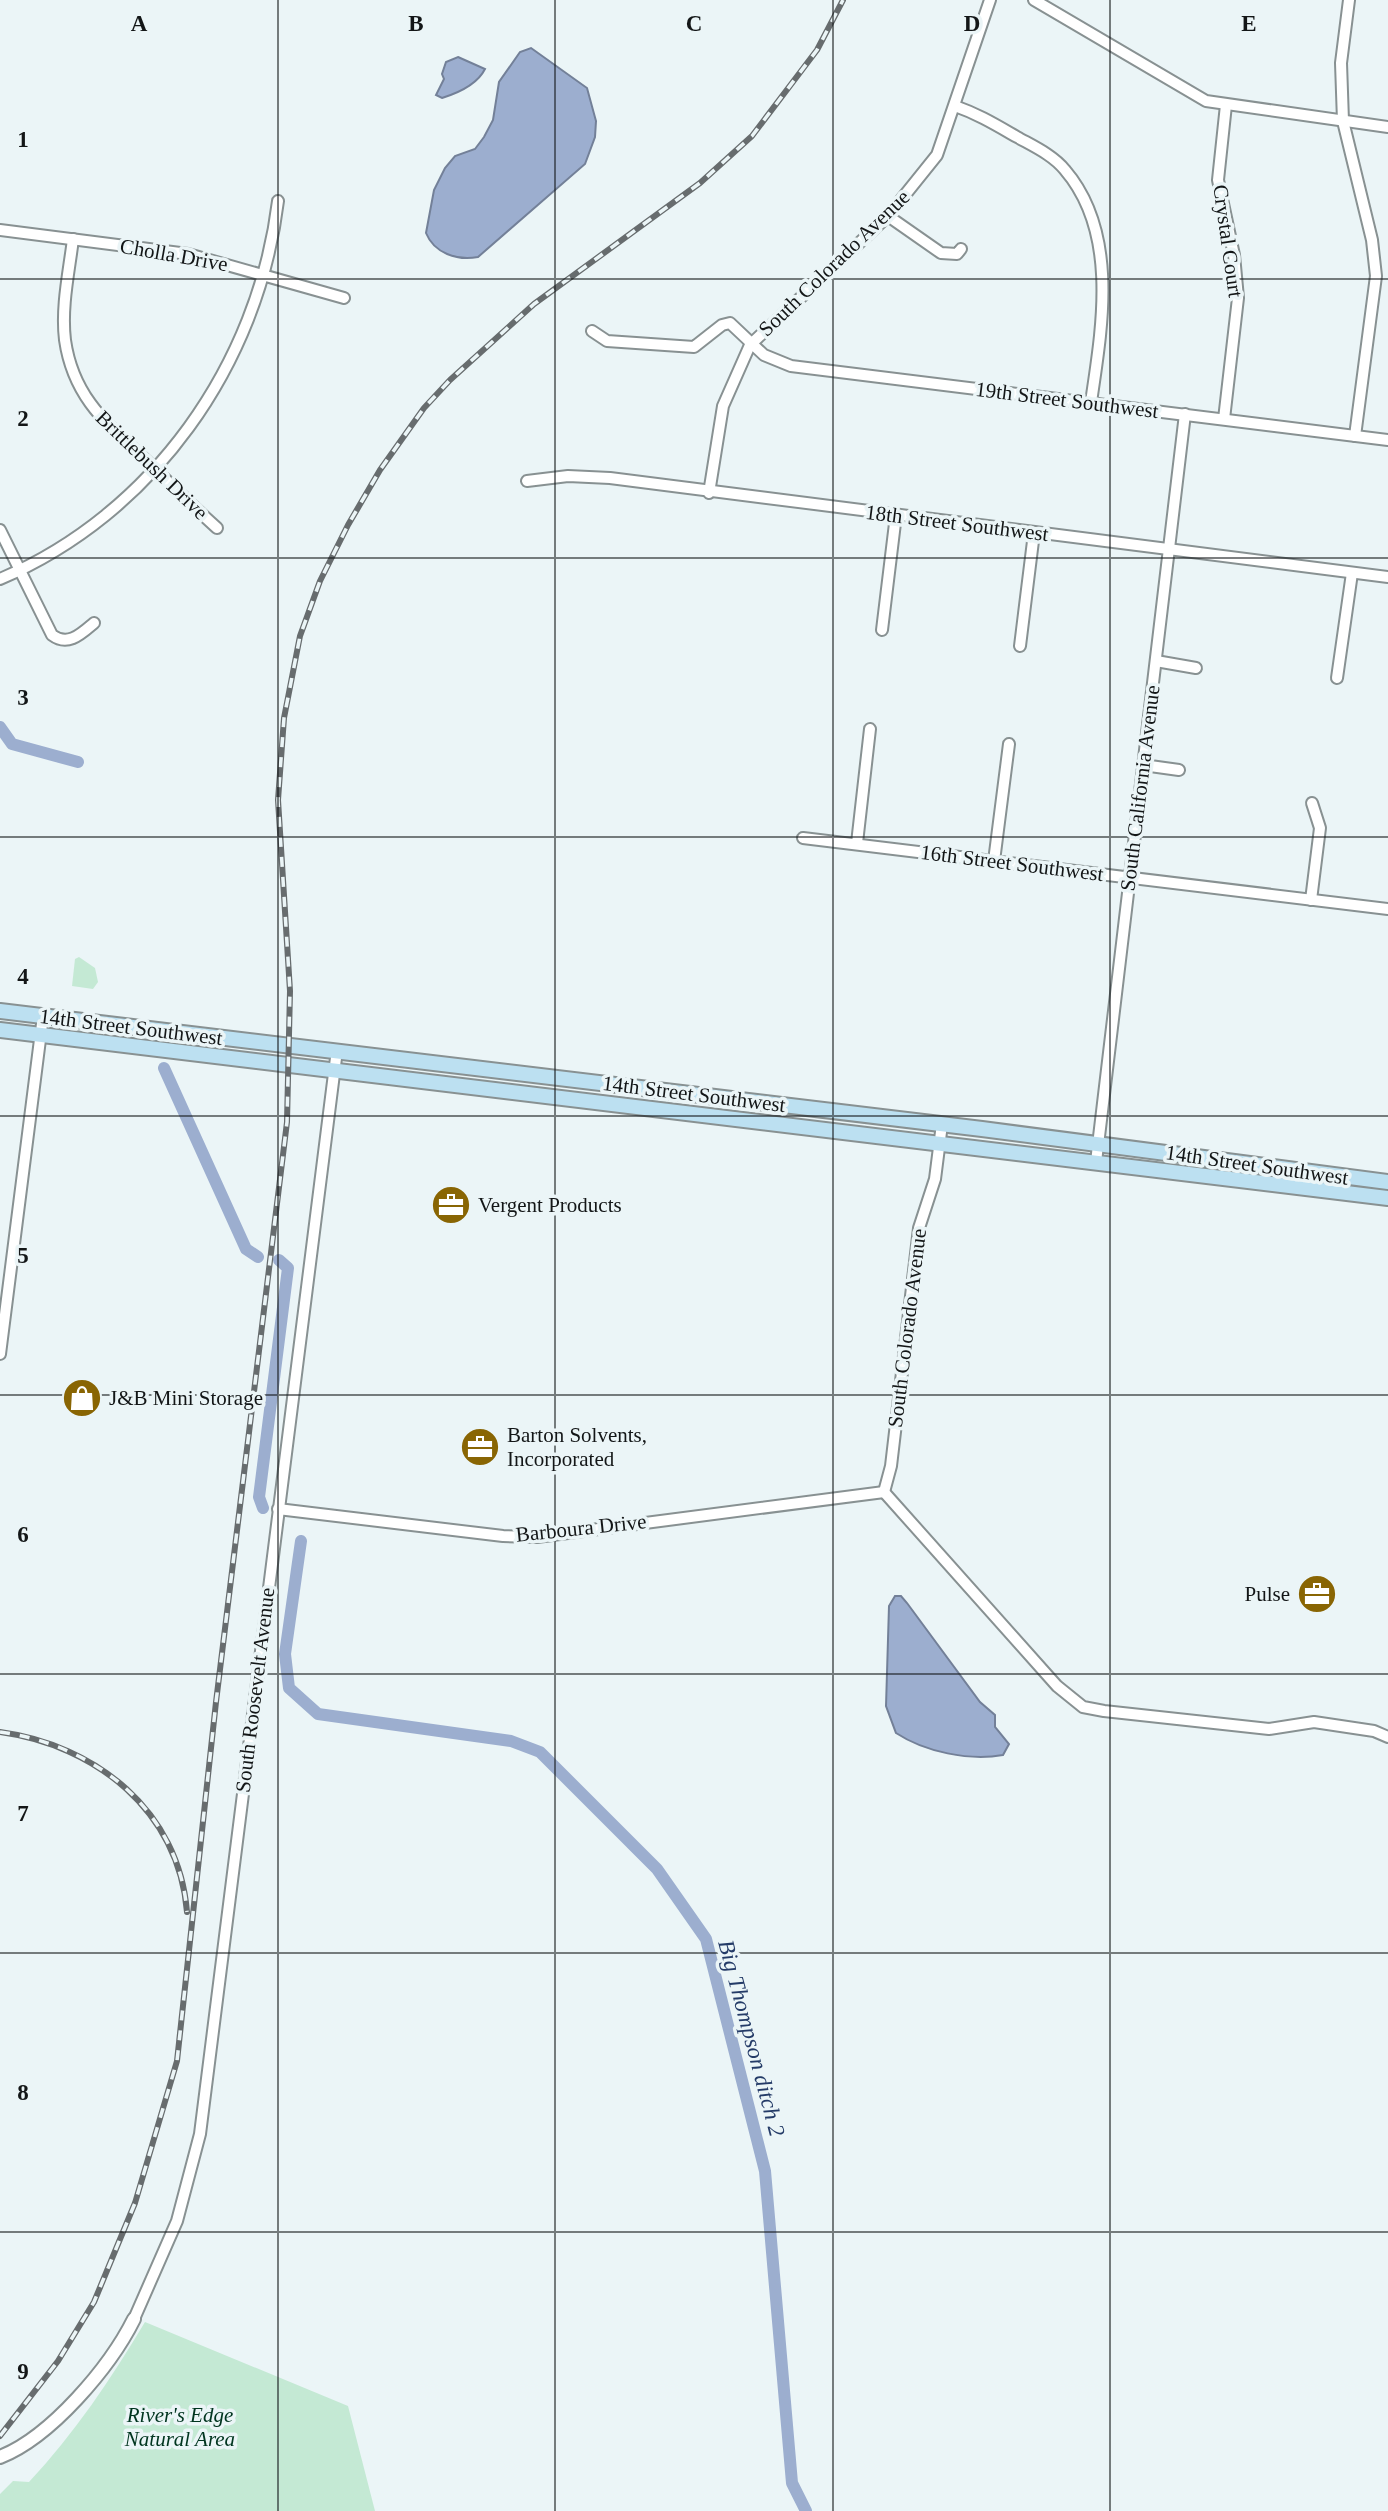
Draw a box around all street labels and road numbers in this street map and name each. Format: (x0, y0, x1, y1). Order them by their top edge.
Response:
street label: Crystal Court (1208, 183, 1248, 299)
street label: South Colorado Avenue (754, 185, 914, 341)
street label: Cholla Drive (118, 234, 230, 276)
street label: 19th Street Southwest (974, 377, 1160, 423)
street label: Brittlebush Drive (91, 406, 213, 524)
street label: 18th Street Southwest (864, 500, 1050, 546)
street label: South California Avenue (1115, 684, 1165, 892)
street label: 16th Street Southwest (919, 840, 1105, 886)
street label: 14th Street Southwest (38, 1004, 224, 1050)
street label: 14th Street Southwest (601, 1071, 787, 1117)
street label: 14th Street Southwest (1164, 1140, 1350, 1190)
street label: South Colorado Avenue (883, 1227, 931, 1429)
street label: Barboura Drive (515, 1509, 647, 1547)
street label: South Roosevelt Avenue (231, 1586, 279, 1794)

